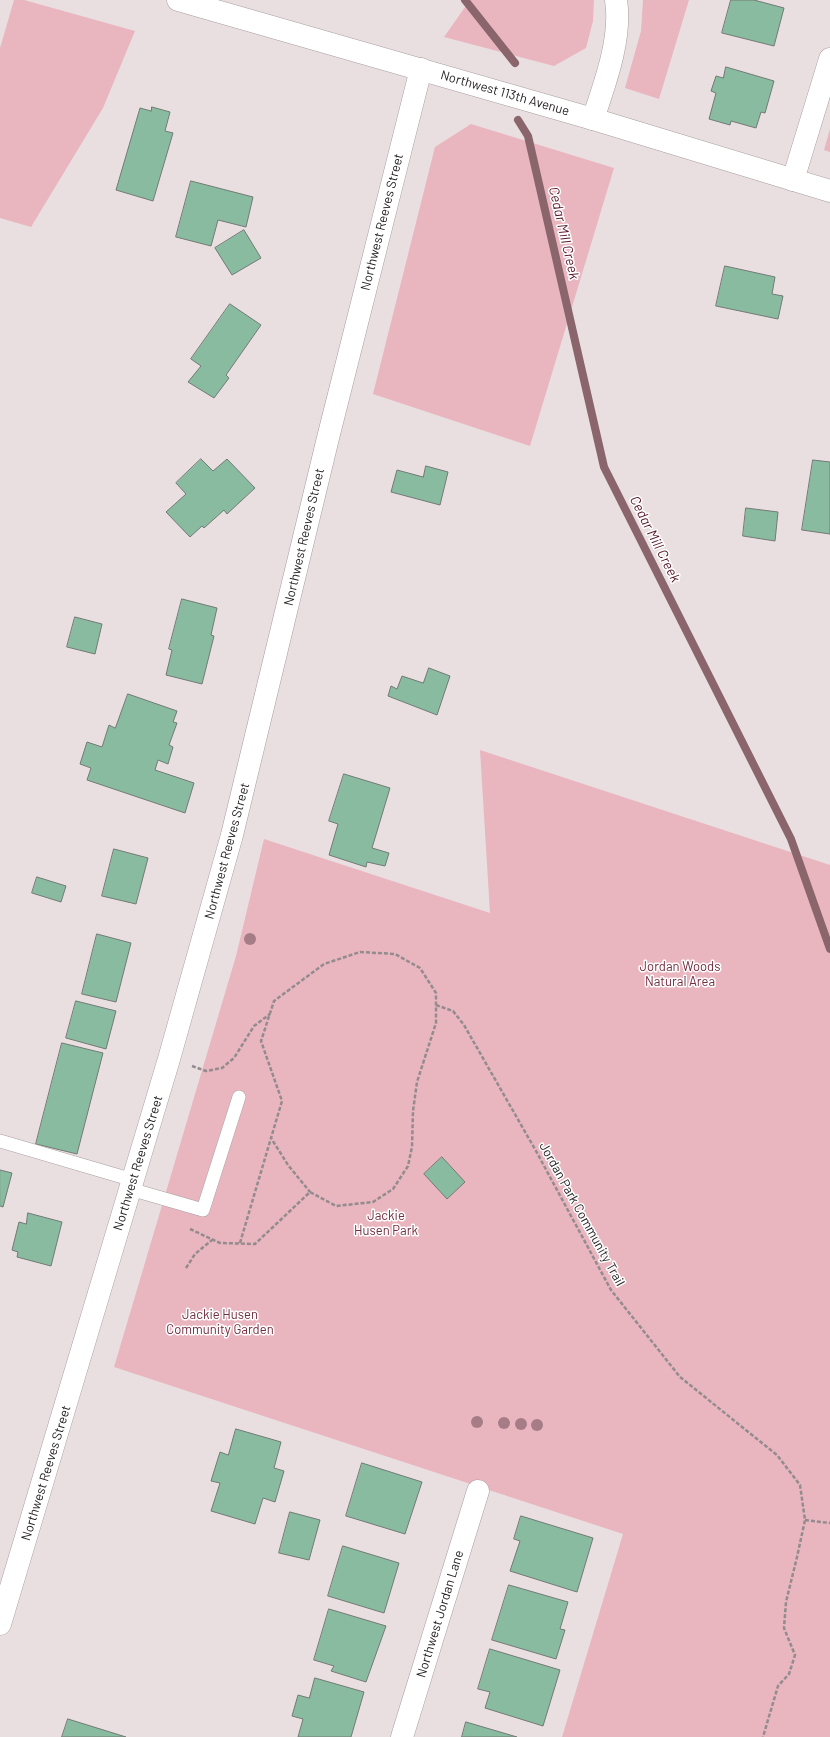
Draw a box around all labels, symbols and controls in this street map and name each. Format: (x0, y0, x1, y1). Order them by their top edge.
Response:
street label: Northwest 113th Avenue (439, 67, 571, 119)
street label: Northwest Reeves Street (357, 152, 407, 292)
water label: Cedar Mill Creek (545, 185, 583, 281)
street label: Northwest Reeves Street (281, 467, 327, 607)
water label: Cedar Mill Creek (626, 493, 684, 585)
street label: Northwest Reeves Street (201, 781, 253, 921)
park label: Jordan Woods Natural Area (640, 959, 720, 990)
street label: Northwest Reeves Street (110, 1093, 166, 1233)
street label: Jordan Park Community Trail (536, 1139, 628, 1289)
park label: Jackie Husen Park (354, 1208, 418, 1239)
park label: Jackie Husen Community Garden (166, 1307, 274, 1338)
street label: Northwest Reeves Street (18, 1403, 74, 1543)
street label: Northwest Jordan Lane (413, 1548, 467, 1680)

